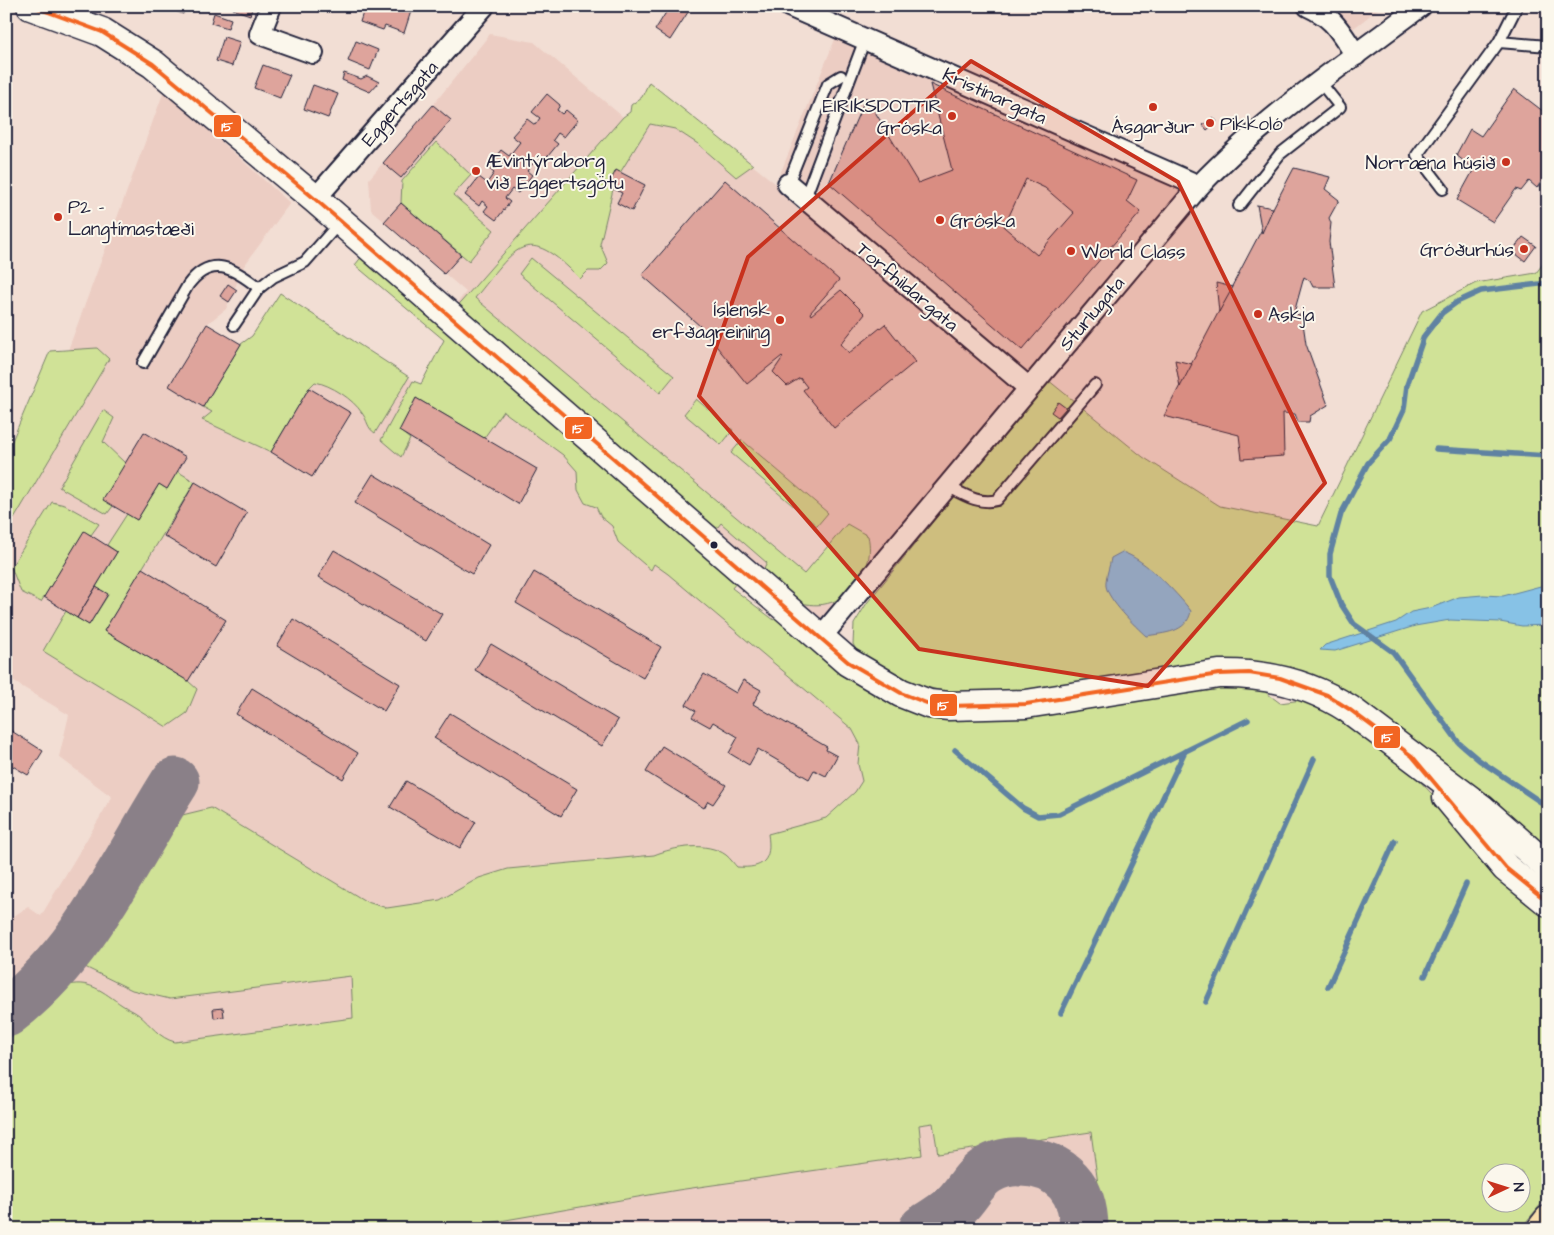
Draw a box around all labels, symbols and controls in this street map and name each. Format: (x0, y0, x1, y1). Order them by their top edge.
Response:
street label: Eggertsgata (355, 55, 446, 153)
street label: Kristínargata (938, 61, 1051, 132)
place label: EIRIKSDOTTIR Gróska (823, 93, 942, 142)
marker: Ásgarður (1147, 101, 1159, 113)
marker: EIRIKSDOTTIR Gróska (946, 110, 958, 122)
place label: Pikkoló (1220, 111, 1283, 138)
line badge: 15 (213, 114, 242, 138)
place label: Ásgarður (1112, 114, 1195, 142)
text: 15 (221, 117, 234, 137)
marker: Pikkoló (1204, 117, 1216, 129)
place label: Ævintýraborg við Eggertsgötu (486, 148, 624, 198)
place label: Norræna húsið (1366, 150, 1496, 177)
marker: Norræna húsið (1500, 156, 1512, 168)
marker: Ævintýraborg við Eggertsgötu (470, 165, 482, 177)
place label: P2 - Langtímastæði (68, 194, 194, 244)
place label: Gróska (950, 208, 1016, 235)
marker: P2 - Langtímastæði (52, 211, 64, 223)
marker: Gróska (934, 214, 946, 226)
street label: Torfhildargata (849, 236, 964, 339)
place label: Gróðurhús (1420, 237, 1514, 264)
place label: World Class (1081, 239, 1186, 266)
marker: Gróðurhús (1518, 243, 1530, 255)
marker: World Class (1065, 245, 1077, 257)
street label: Sturlugata (1053, 271, 1132, 358)
place label: Íslensk erfðagreining (652, 297, 770, 347)
place label: Askja (1268, 302, 1315, 329)
marker: Askja (1252, 308, 1264, 320)
marker: Íslensk erfðagreining (774, 314, 786, 326)
line badge: 15 (564, 416, 593, 440)
text: 15 (572, 419, 585, 439)
unlabelled marker (709, 540, 719, 550)
line badge: 15 (929, 693, 958, 717)
text: 15 (937, 696, 950, 716)
line badge: 15 (1373, 725, 1401, 749)
text: 15 (1381, 728, 1394, 748)
north arrow (1482, 1162, 1532, 1212)
text: N (1508, 1182, 1528, 1192)

